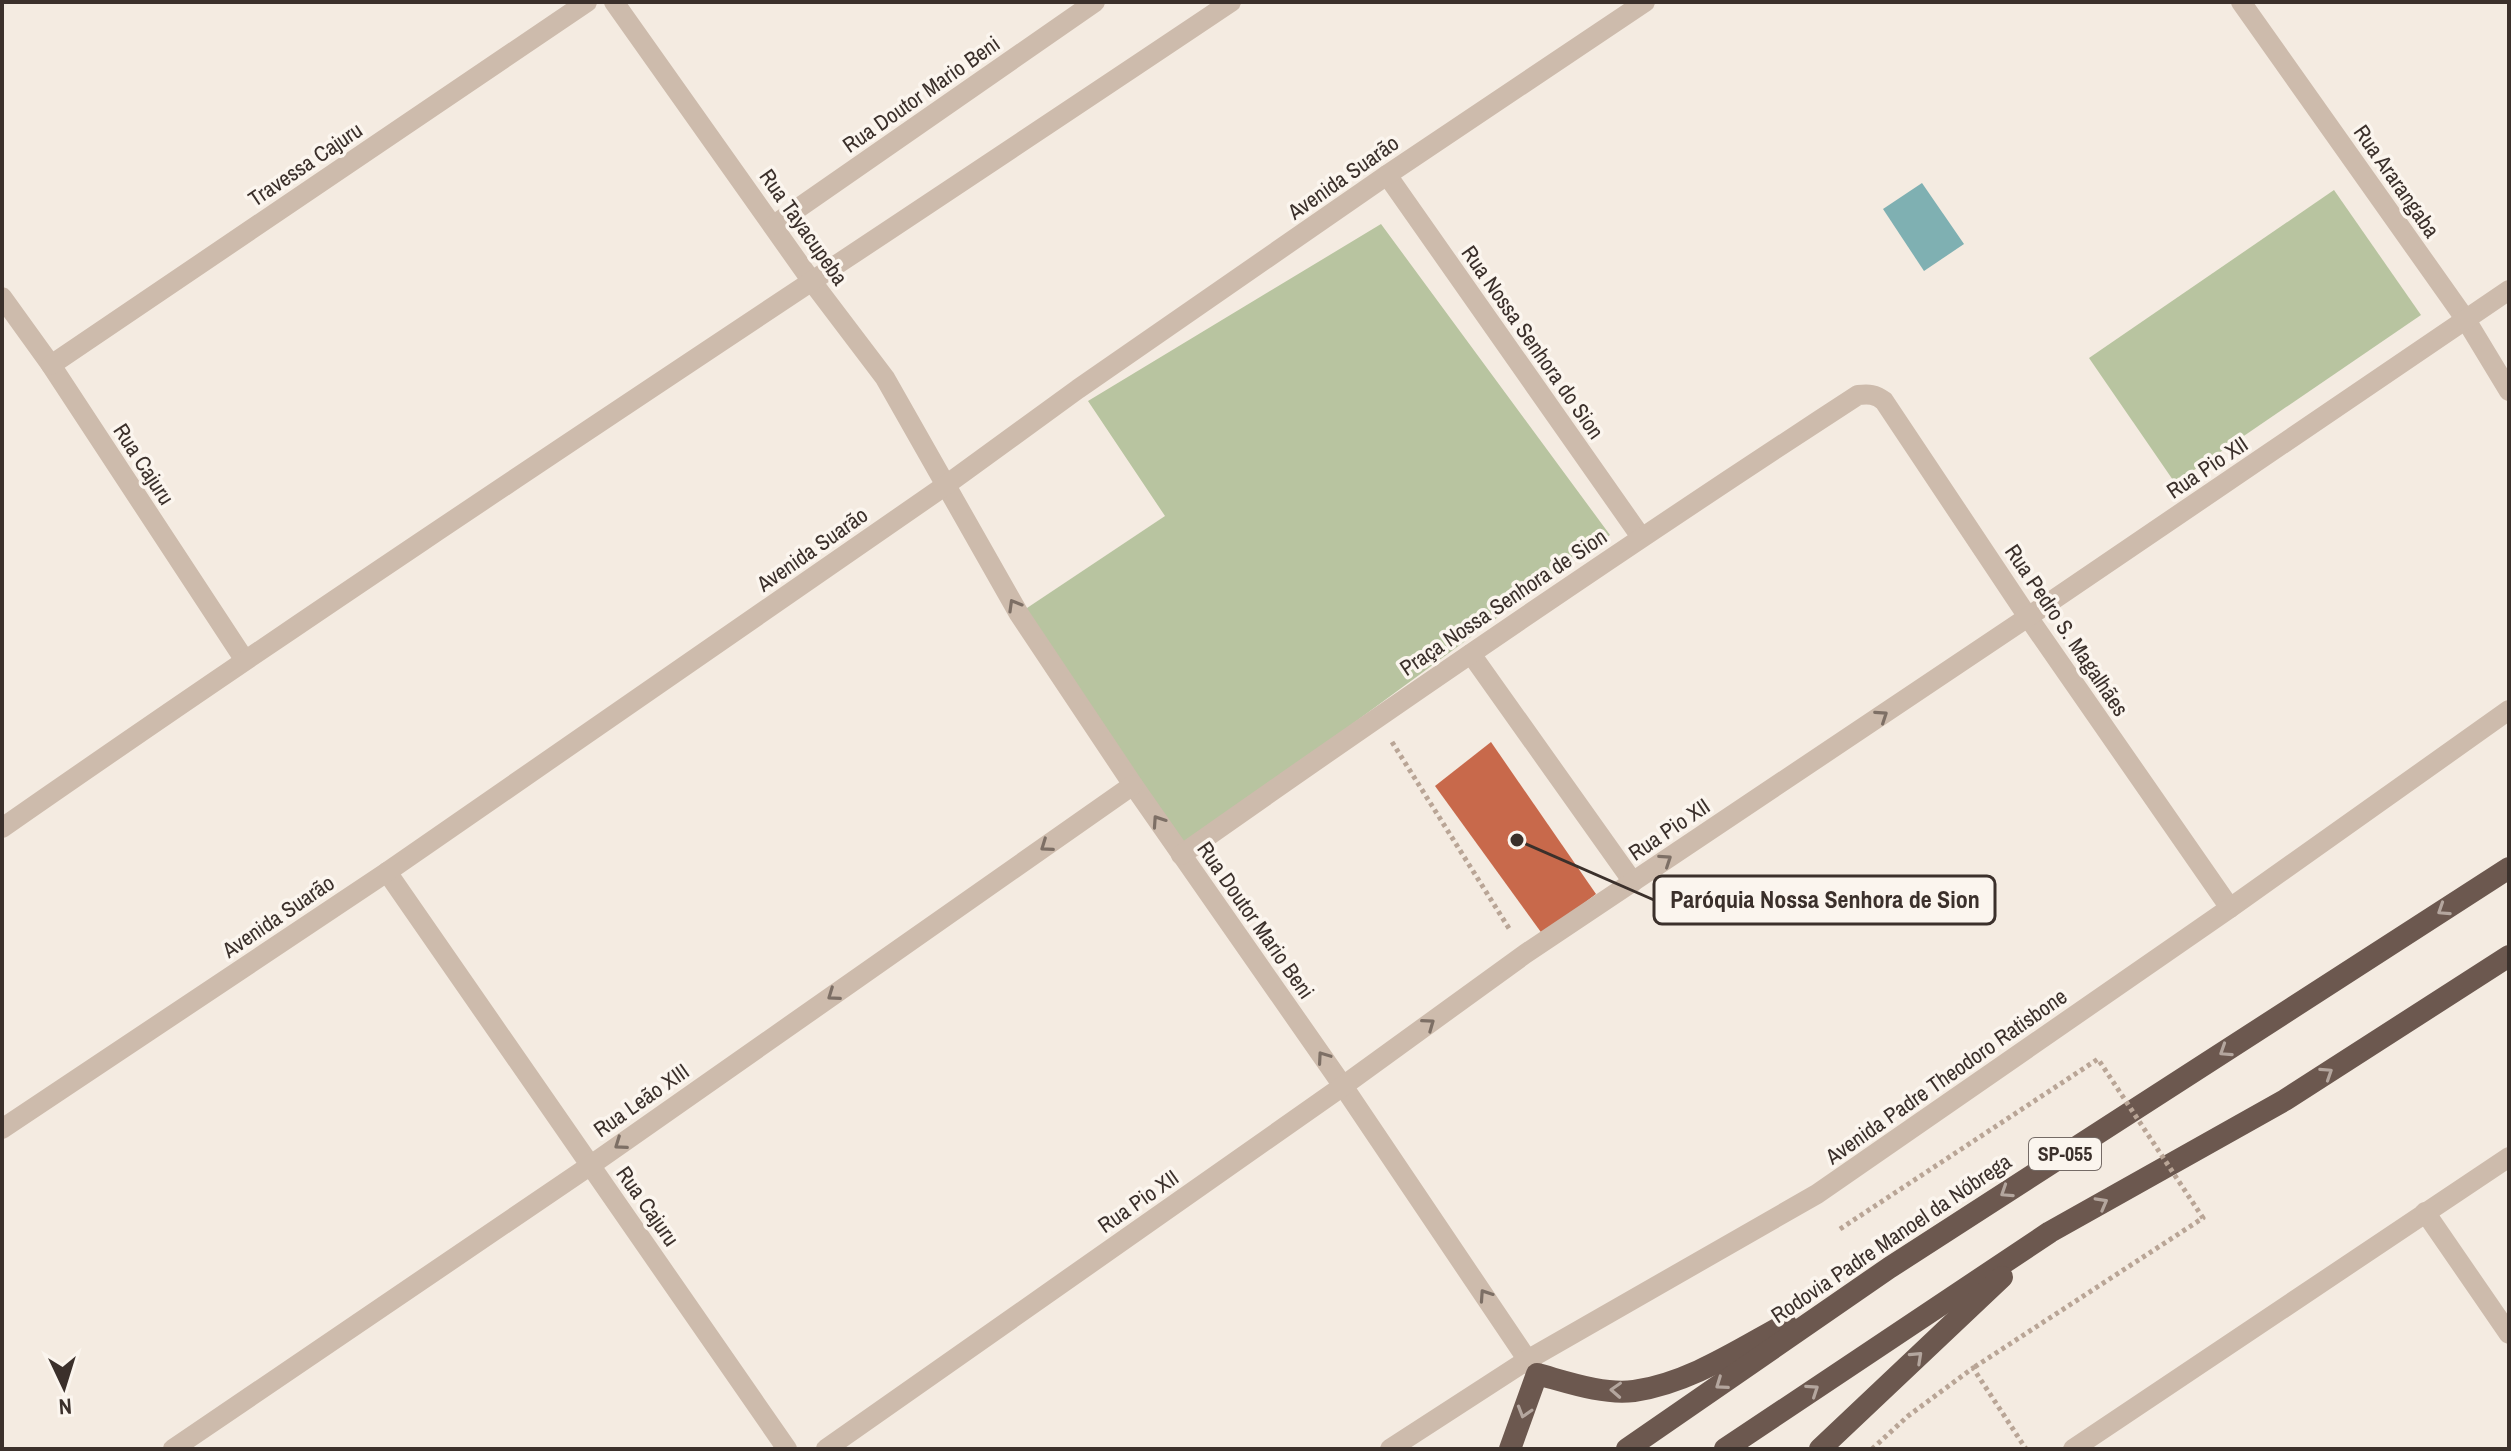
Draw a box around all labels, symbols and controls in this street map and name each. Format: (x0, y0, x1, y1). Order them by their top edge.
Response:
street label: Rua Doutor Mario Beni (836, 29, 1006, 159)
street label: Travessa Cajuru (242, 115, 368, 213)
street label: Rua Ararangaba (2347, 119, 2447, 243)
street label: Avenida Suarão (1281, 128, 1404, 227)
street label: Rua Tayacupeba (753, 163, 855, 291)
street label: Rua Nossa Senhora do Sion (1455, 239, 1611, 445)
street label: Rua Cajuru (107, 418, 181, 510)
street label: Rua Pio XII (2160, 429, 2254, 505)
street label: Avenida Suarão (750, 500, 873, 599)
street label: Praça Nossa Senhora de Sion (1394, 521, 1612, 683)
street label: Rua Pedro S. Magalhães (1998, 538, 2136, 722)
one-way arrow (1008, 599, 1024, 614)
one-way arrow (1873, 710, 1887, 725)
street label: Rua Pio XII (1622, 791, 1716, 867)
one-way arrow (1153, 816, 1168, 830)
street label: Rua Doutor Mario Beni (1191, 835, 1321, 1005)
one-way arrow (1041, 836, 1055, 851)
one-way arrow (1657, 855, 1671, 870)
street label: Avenida Suarão (215, 867, 340, 965)
callout: Paróquia Nossa Senhora de Sion (1654, 876, 1995, 924)
text: Paróquia Nossa Senhora de Sion (1670, 883, 1980, 915)
one-way arrow (2438, 901, 2452, 916)
street label: Avenida Padre Theodoro Ratisbone (1819, 981, 2073, 1172)
one-way arrow (828, 985, 842, 1000)
one-way arrow (1420, 1019, 1434, 1033)
one-way arrow (2219, 1041, 2234, 1056)
one-way arrow (1318, 1052, 1333, 1066)
street label: Rua Leão XIII (587, 1056, 695, 1144)
one-way arrow (2318, 1068, 2333, 1083)
one-way arrow (615, 1134, 629, 1149)
road number: SP-055 (2029, 1138, 2101, 1170)
street label: Rodovia Padre Manoel da Nóbrega (1765, 1146, 2017, 1330)
street label: Rua Cajuru (610, 1160, 686, 1252)
street label: Rua Pio XII (1092, 1162, 1184, 1240)
one-way arrow (2001, 1182, 2015, 1197)
one-way arrow (2093, 1197, 2108, 1213)
one-way arrow (1480, 1289, 1495, 1304)
north arrow (24, 1347, 104, 1427)
one-way arrow (1908, 1352, 1922, 1366)
one-way arrow (1715, 1374, 1730, 1389)
one-way arrow (1609, 1382, 1622, 1399)
one-way arrow (1805, 1385, 1819, 1400)
text: N (58, 1392, 73, 1422)
one-way arrow (1517, 1404, 1533, 1418)

